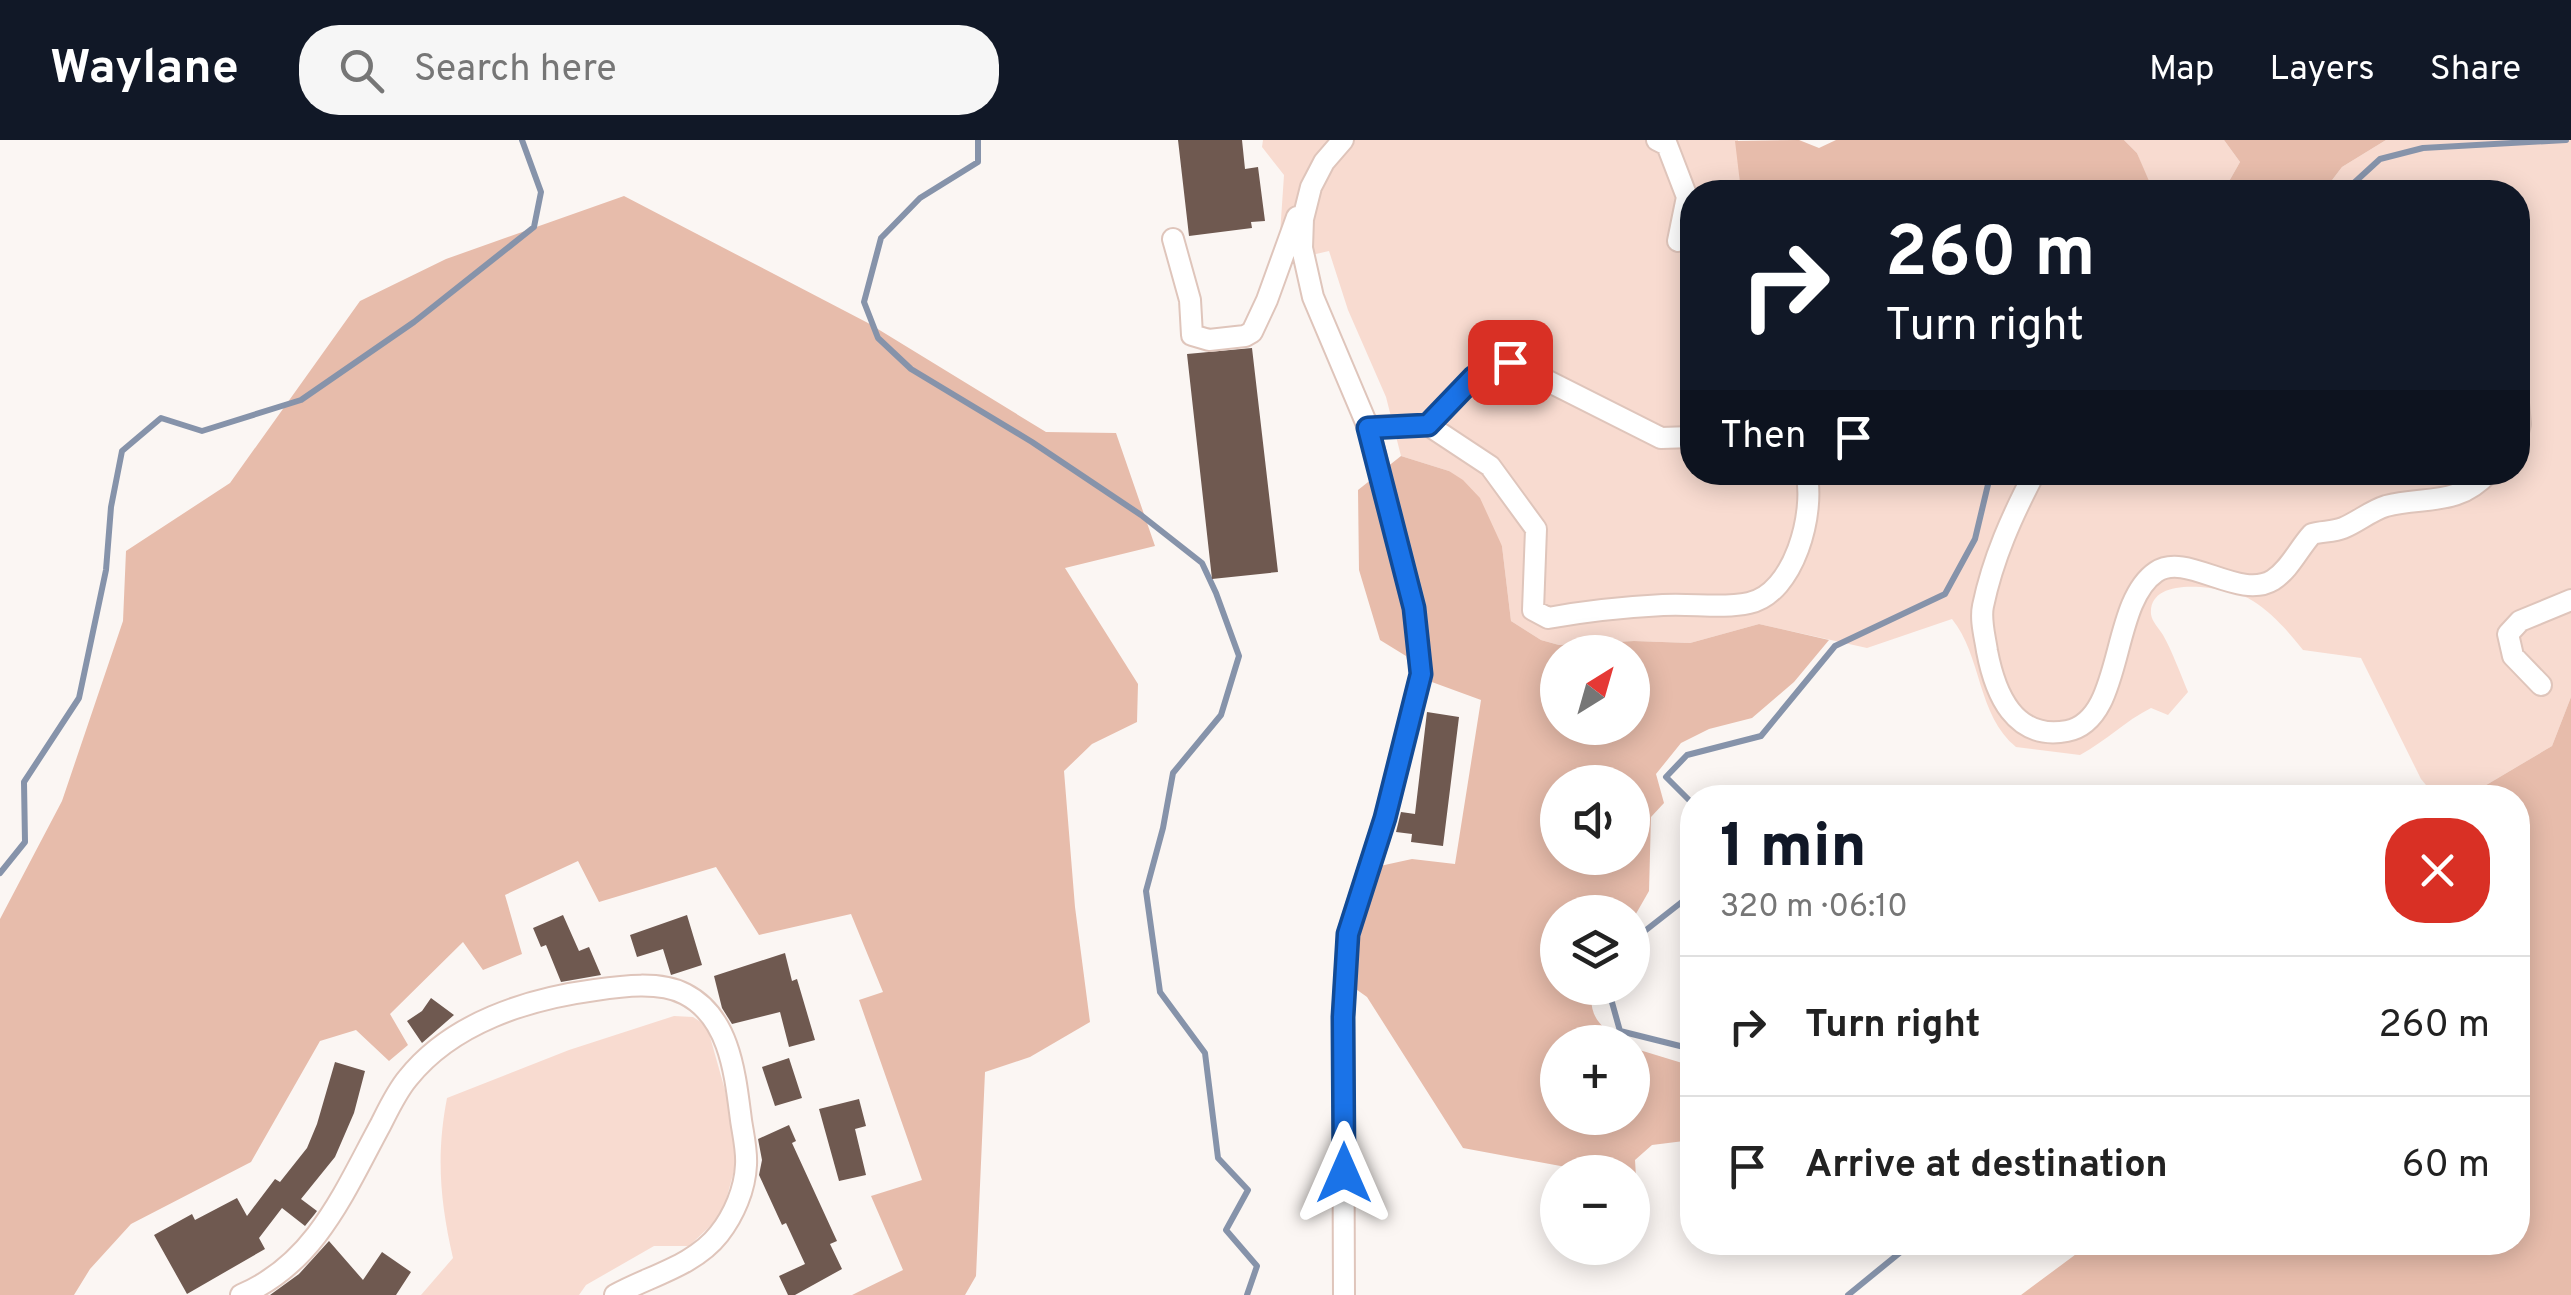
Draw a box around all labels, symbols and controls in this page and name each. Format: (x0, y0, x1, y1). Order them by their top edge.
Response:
search box (299, 25, 999, 115)
text: Waylane (50, 40, 239, 100)
icon: search (334, 43, 389, 98)
text: Search here (414, 46, 617, 95)
text: Map (2149, 48, 2215, 92)
text: Layers (2270, 48, 2375, 92)
text: Share (2430, 48, 2521, 92)
text: 260 m (1885, 212, 2096, 301)
icon: right (1720, 220, 1850, 350)
text: Turn right (1885, 299, 2084, 356)
pin (1468, 320, 1553, 405)
icon: arrive (1483, 335, 1538, 390)
icon: arrive (1826, 410, 1881, 465)
text: Then (1720, 413, 1806, 462)
north arrow (1540, 635, 1650, 745)
map controls (1540, 635, 1650, 1265)
button: sound (1540, 765, 1650, 875)
text: 1 min (1720, 812, 1867, 888)
button: close (2385, 818, 2490, 923)
text: 320 m · 06:10 (1720, 888, 1908, 928)
button: layers (1540, 895, 1650, 1005)
icon: right (1720, 999, 1775, 1054)
text: Turn right (1805, 1002, 1980, 1051)
text: 260 m (2379, 1002, 2490, 1051)
button: + (1540, 1025, 1650, 1135)
position arrow (1292, 1121, 1396, 1225)
icon: arrive (1720, 1139, 1775, 1194)
text: Arrive at destination (1805, 1142, 2168, 1191)
text: 60 m (2402, 1142, 2490, 1191)
button: − (1540, 1155, 1650, 1265)

